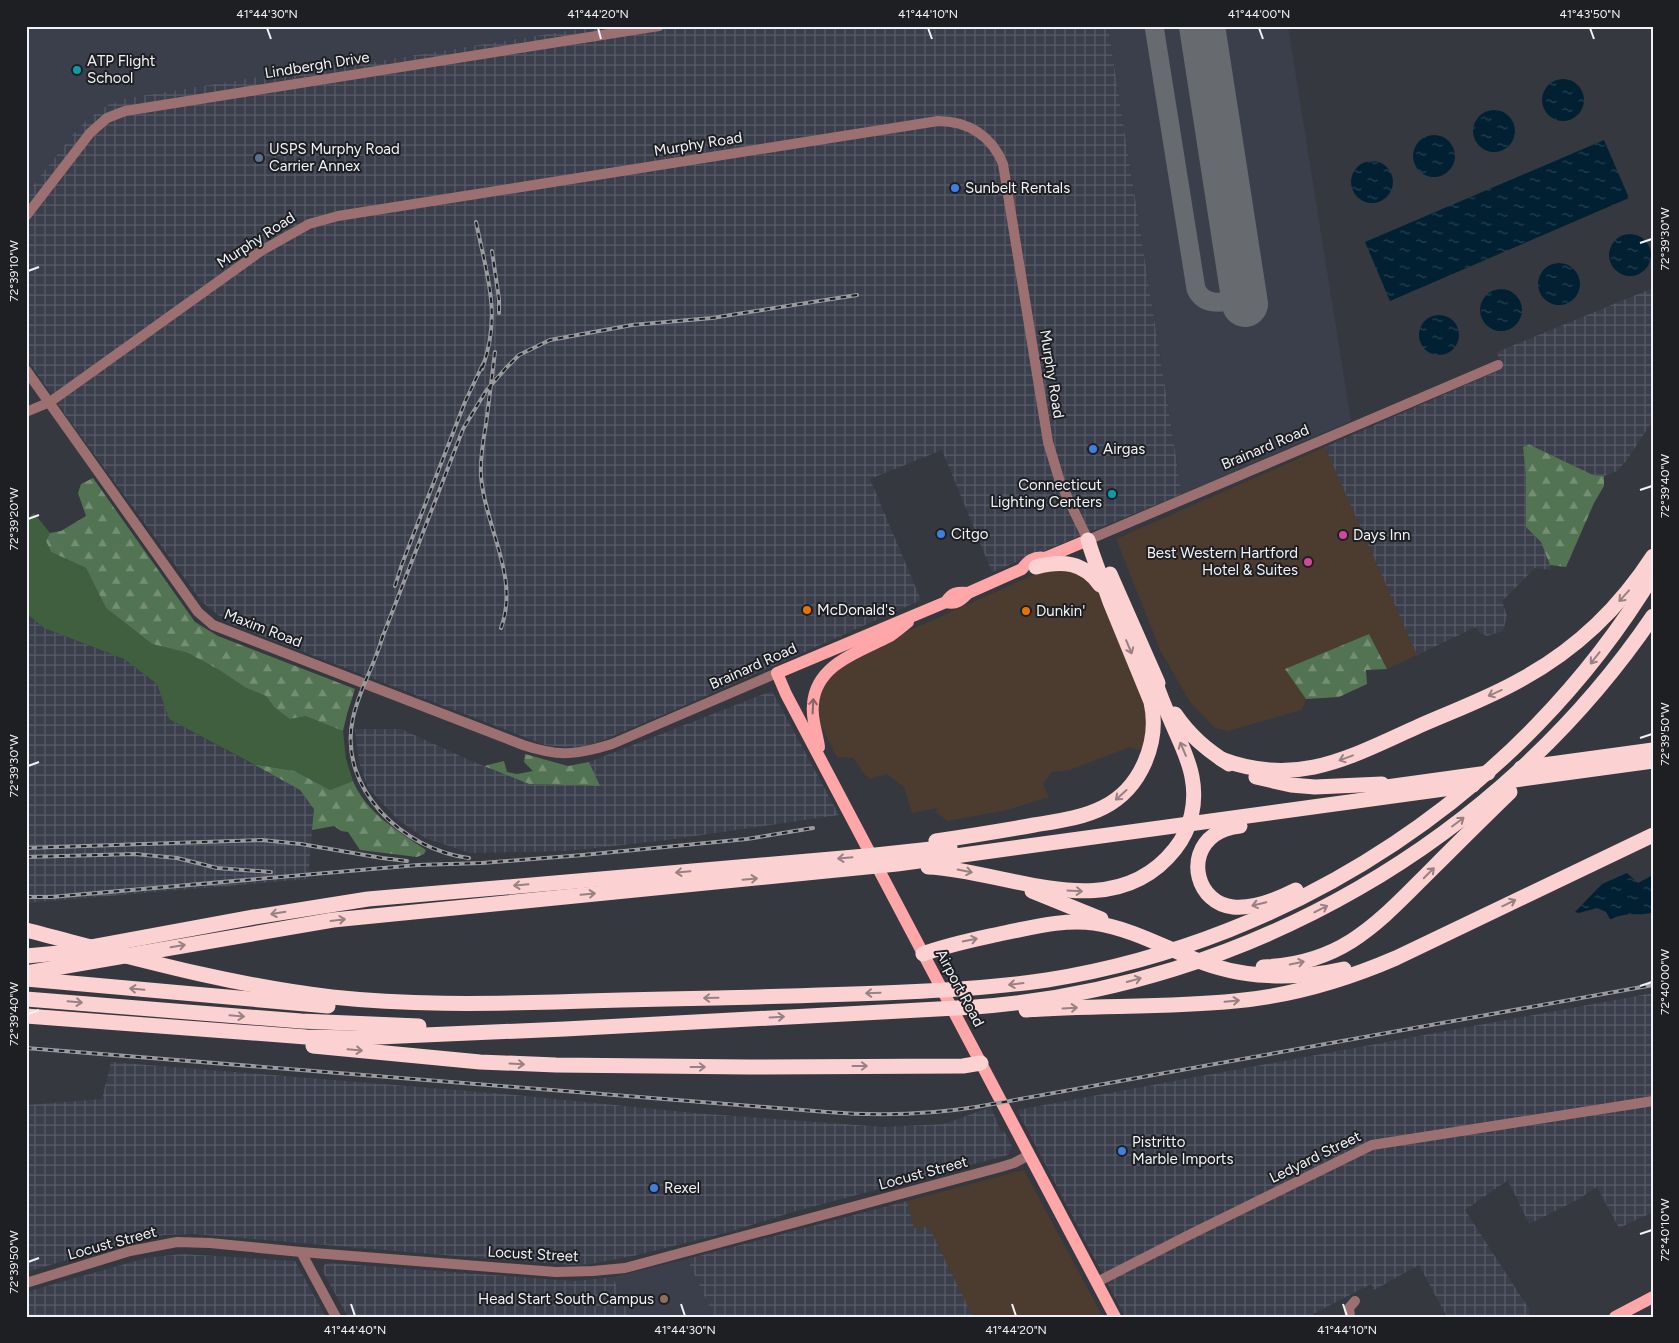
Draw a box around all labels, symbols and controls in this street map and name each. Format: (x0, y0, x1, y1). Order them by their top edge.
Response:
text: 41°44'30"N (236, 7, 298, 21)
text: 41°44'20"N (567, 7, 629, 21)
text: 41°44'10"N (898, 7, 958, 21)
text: 41°44'00"N (1228, 7, 1290, 21)
text: 41°43'50"N (1560, 7, 1620, 21)
street label: Lindbergh Drive (263, 48, 371, 82)
place label: ATP Flight School (87, 52, 156, 87)
marker: ATP Flight School (71, 64, 83, 76)
street label: Murphy Road (652, 128, 744, 160)
place label: USPS Murphy Road Carrier Annex (269, 140, 400, 175)
marker: USPS Murphy Road Carrier Annex (253, 152, 265, 164)
place label: Sunbelt Rentals (965, 179, 1070, 197)
marker: Sunbelt Rentals (949, 182, 961, 194)
text: 72°39'30"W (1658, 207, 1672, 270)
street label: Murphy Road (214, 208, 298, 272)
text: 72°39'10"W (7, 240, 21, 302)
street label: Murphy Road (1036, 328, 1068, 420)
street label: Brainard Road (1218, 420, 1312, 474)
place label: Airgas (1103, 440, 1145, 458)
marker: Airgas (1087, 443, 1099, 455)
text: 72°39'40"W (1658, 454, 1672, 518)
place label: Connecticut Lighting Centers (990, 476, 1102, 511)
text: 72°39'20"W (7, 487, 21, 551)
marker: Connecticut Lighting Centers (1106, 488, 1118, 500)
place label: Citgo (951, 525, 989, 543)
place label: Days Inn (1353, 526, 1410, 544)
marker: Citgo (935, 528, 947, 540)
marker: Days Inn (1337, 529, 1349, 541)
place label: Best Western Hartford Hotel & Suites (1147, 544, 1298, 579)
marker: Best Western Hartford Hotel & Suites (1302, 556, 1314, 568)
one-way arrow (1618, 589, 1630, 602)
place label: McDonald's (817, 601, 895, 619)
place label: Dunkin' (1036, 602, 1085, 620)
marker: McDonald's (801, 604, 813, 616)
street label: Maxim Road (222, 605, 304, 651)
marker: Dunkin' (1020, 605, 1032, 617)
street label: Brainard Road (707, 639, 799, 693)
one-way arrow (1124, 639, 1134, 654)
one-way arrow (1590, 651, 1601, 664)
one-way arrow (1488, 688, 1503, 698)
one-way arrow (809, 698, 818, 714)
text: 72°39'50"W (1658, 702, 1672, 766)
text: 72°39'30"W (7, 734, 21, 797)
one-way arrow (1178, 742, 1187, 757)
one-way arrow (1339, 754, 1354, 763)
one-way arrow (1114, 789, 1127, 801)
one-way arrow (1451, 817, 1464, 828)
one-way arrow (837, 853, 853, 862)
one-way arrow (957, 866, 973, 876)
one-way arrow (1423, 866, 1435, 879)
one-way arrow (675, 867, 691, 876)
one-way arrow (742, 874, 758, 884)
one-way arrow (513, 881, 529, 890)
one-way arrow (1066, 886, 1082, 895)
one-way arrow (580, 889, 596, 899)
one-way arrow (1501, 898, 1516, 907)
one-way arrow (1252, 900, 1268, 909)
one-way arrow (1313, 904, 1328, 913)
one-way arrow (271, 909, 287, 919)
one-way arrow (330, 915, 346, 925)
one-way arrow (962, 935, 978, 945)
one-way arrow (169, 941, 185, 951)
street label: Airport Road (932, 946, 988, 1030)
text: 72°40'00"W (1658, 949, 1672, 1015)
one-way arrow (1289, 957, 1305, 967)
one-way arrow (1126, 975, 1142, 985)
one-way arrow (1008, 979, 1024, 989)
text: 72°39'40"W (7, 982, 21, 1046)
one-way arrow (129, 984, 145, 994)
one-way arrow (865, 989, 881, 998)
one-way arrow (703, 993, 719, 1003)
one-way arrow (1224, 996, 1240, 1006)
one-way arrow (67, 998, 83, 1007)
one-way arrow (1062, 1004, 1078, 1013)
one-way arrow (229, 1011, 245, 1020)
one-way arrow (769, 1013, 785, 1022)
one-way arrow (347, 1045, 363, 1055)
one-way arrow (508, 1059, 525, 1069)
one-way arrow (852, 1061, 868, 1071)
one-way arrow (690, 1062, 706, 1072)
street label: Ledyard Street (1266, 1127, 1364, 1187)
place label: Pistritto Marble Imports (1132, 1133, 1234, 1168)
marker: Pistritto Marble Imports (1116, 1145, 1128, 1157)
street label: Locust Street (877, 1152, 970, 1194)
place label: Rexel (664, 1179, 700, 1197)
marker: Rexel (648, 1182, 660, 1194)
text: 72°40'10"W (1658, 1198, 1672, 1262)
street label: Locust Street (66, 1222, 159, 1264)
text: 72°39'50"W (7, 1230, 21, 1294)
street label: Locust Street (487, 1243, 579, 1265)
place label: Head Start South Campus (478, 1290, 654, 1308)
marker: Head Start South Campus (658, 1293, 670, 1305)
text: 41°44'40"N (324, 1323, 386, 1337)
text: 41°44'30"N (654, 1323, 716, 1337)
text: 41°44'20"N (985, 1323, 1047, 1337)
text: 41°44'10"N (1317, 1323, 1377, 1337)

